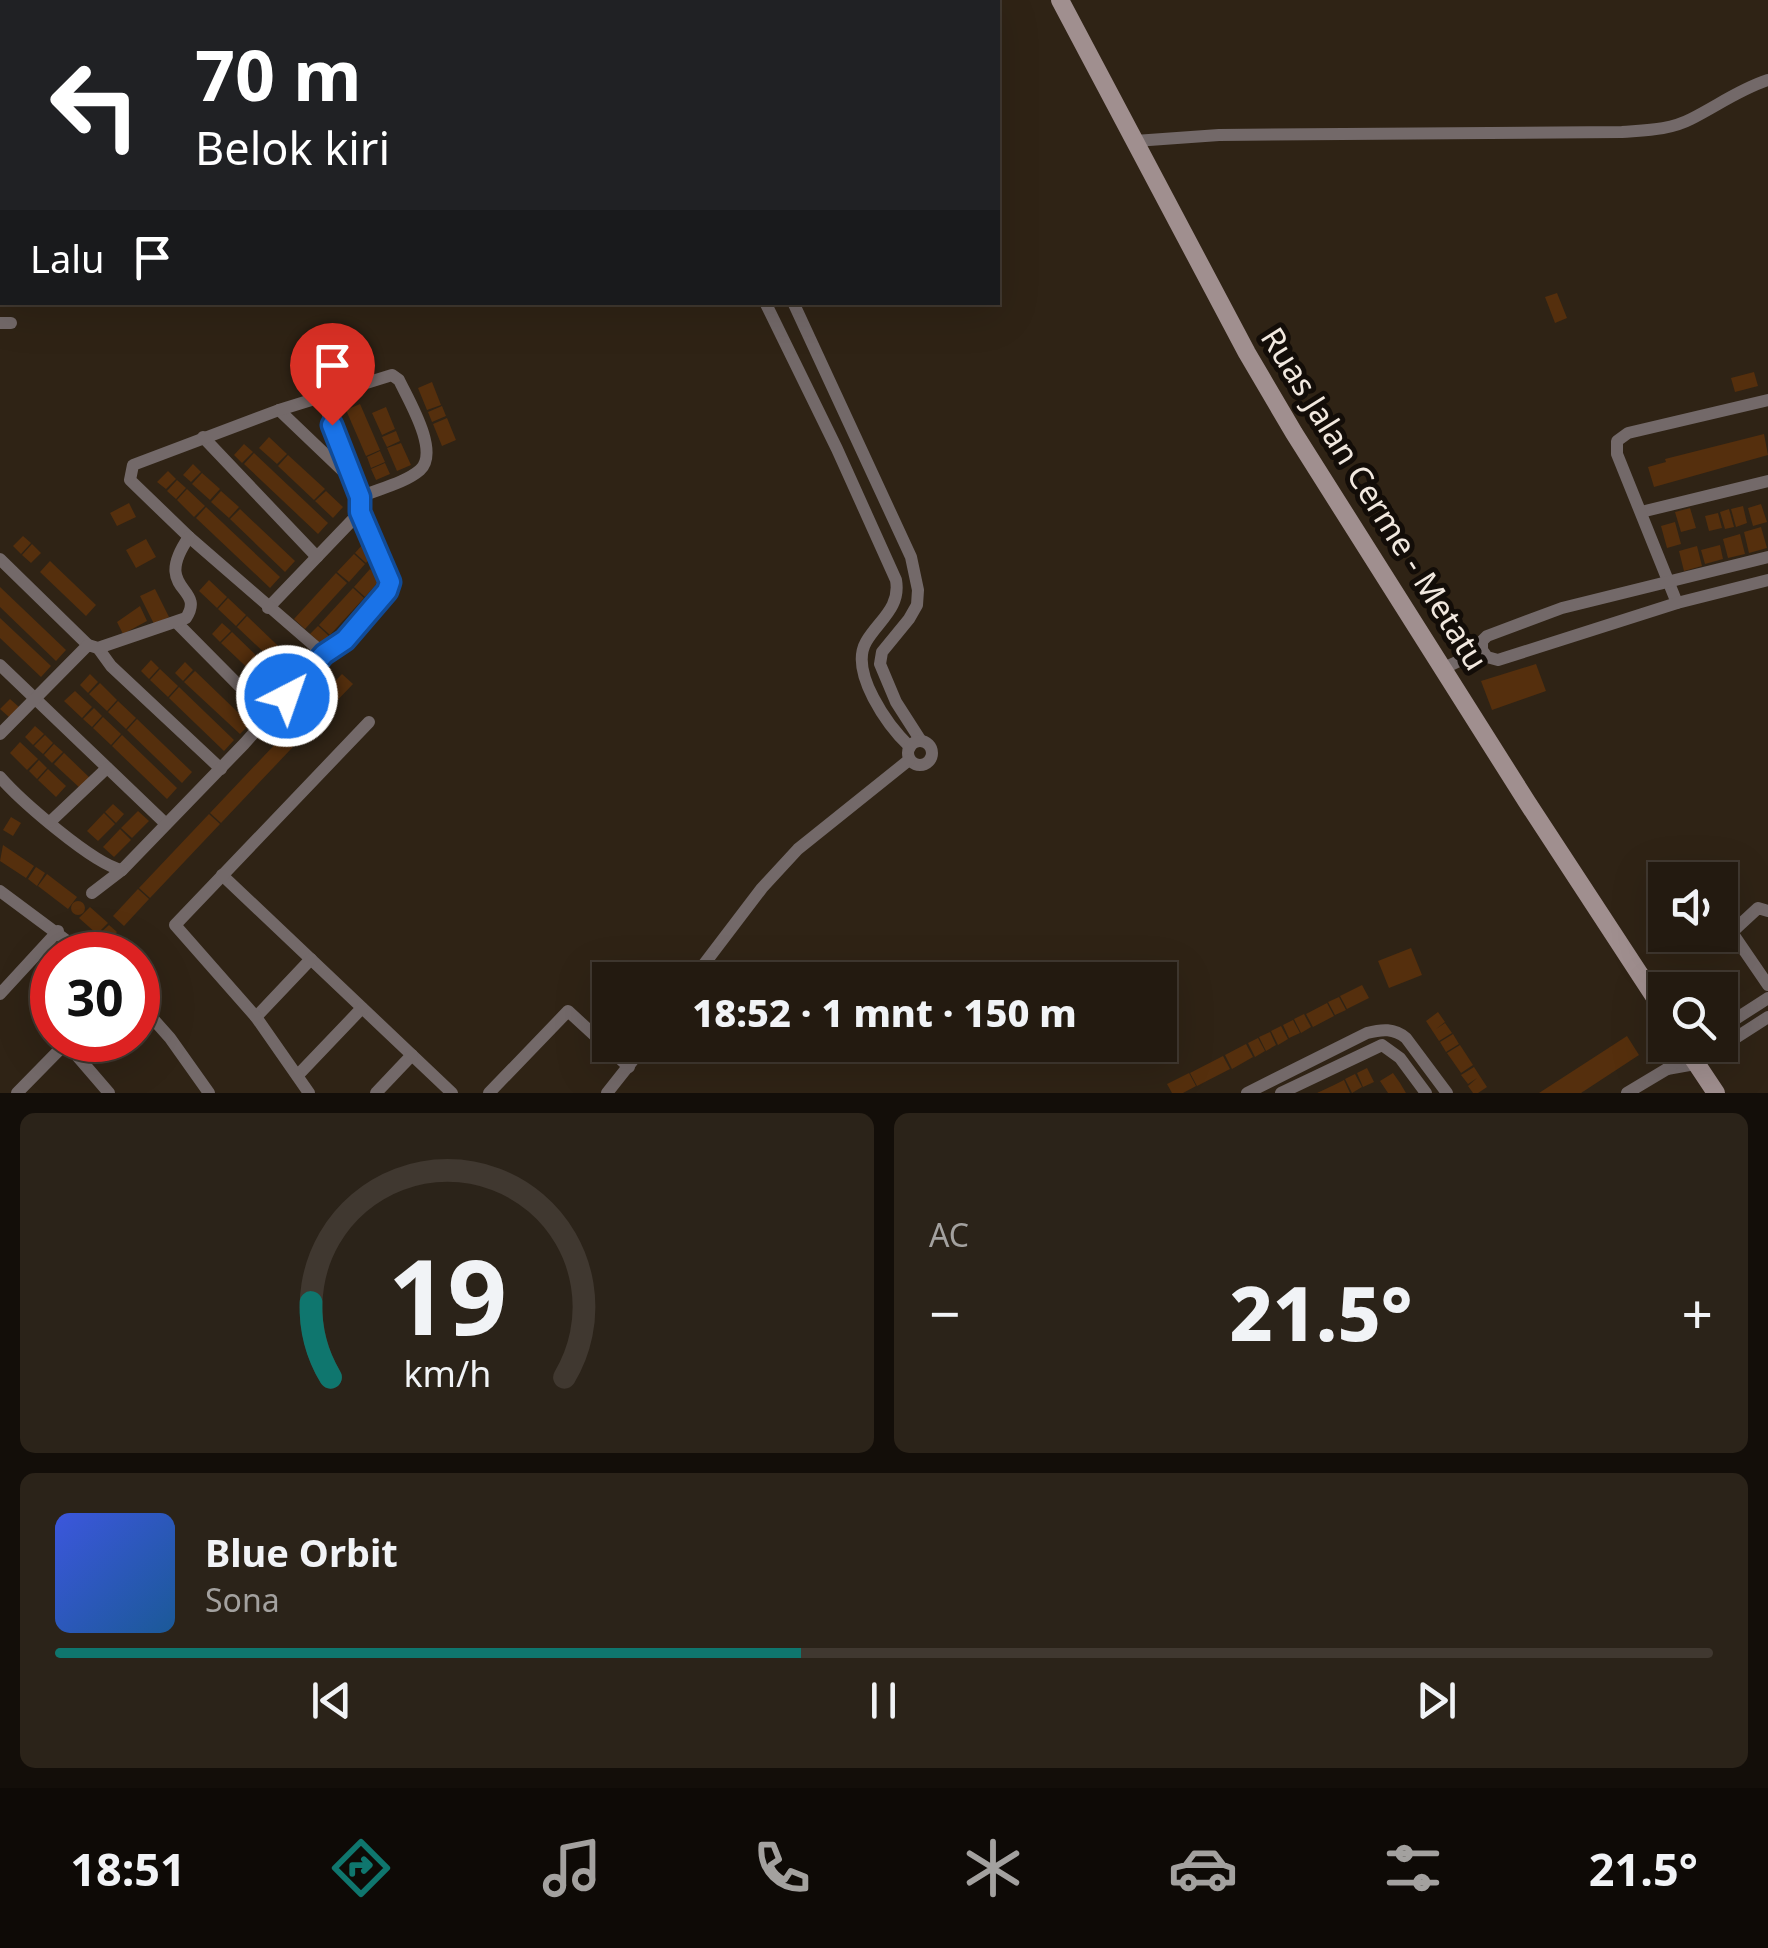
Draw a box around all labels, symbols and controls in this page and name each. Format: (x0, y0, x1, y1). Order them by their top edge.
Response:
text: 70 m (195, 26, 362, 122)
icon: left (30, 40, 160, 170)
text: Belok kiri (195, 117, 390, 178)
icon: arrive (125, 230, 180, 285)
text: Lalu (30, 232, 105, 284)
street label: Ruas Jalan Cerme - Metatu (1252, 319, 1499, 678)
pin (290, 323, 375, 426)
icon: arrive (305, 338, 360, 393)
position arrow (235, 644, 339, 748)
map controls (1648, 862, 1738, 1062)
button: sound (1648, 862, 1738, 952)
speed limit sign: 30 (30, 932, 160, 1062)
button: search (1648, 972, 1738, 1062)
text: 18:52 · 1 mnt · 150 m (692, 986, 1077, 1038)
text: AC (929, 1213, 969, 1256)
text: 19 (388, 1224, 506, 1365)
text: 21.5° (1229, 1261, 1413, 1363)
text: − (929, 1275, 960, 1350)
text: + (1682, 1275, 1713, 1350)
text: km/h (403, 1349, 491, 1397)
text: Blue Orbit (205, 1526, 398, 1578)
text: Sona (205, 1578, 280, 1621)
icon: previous (304, 1673, 359, 1728)
icon: pause (856, 1673, 911, 1728)
icon: next (1409, 1673, 1464, 1728)
icon: directions (326, 1833, 396, 1903)
icon: music (537, 1833, 607, 1903)
icon: phone (747, 1833, 817, 1903)
icon: climate (958, 1833, 1028, 1903)
icon: car (1168, 1833, 1238, 1903)
icon: filters (1378, 1833, 1448, 1903)
text: 18:51 (70, 1838, 186, 1899)
text: 21.5° (1589, 1838, 1698, 1899)

